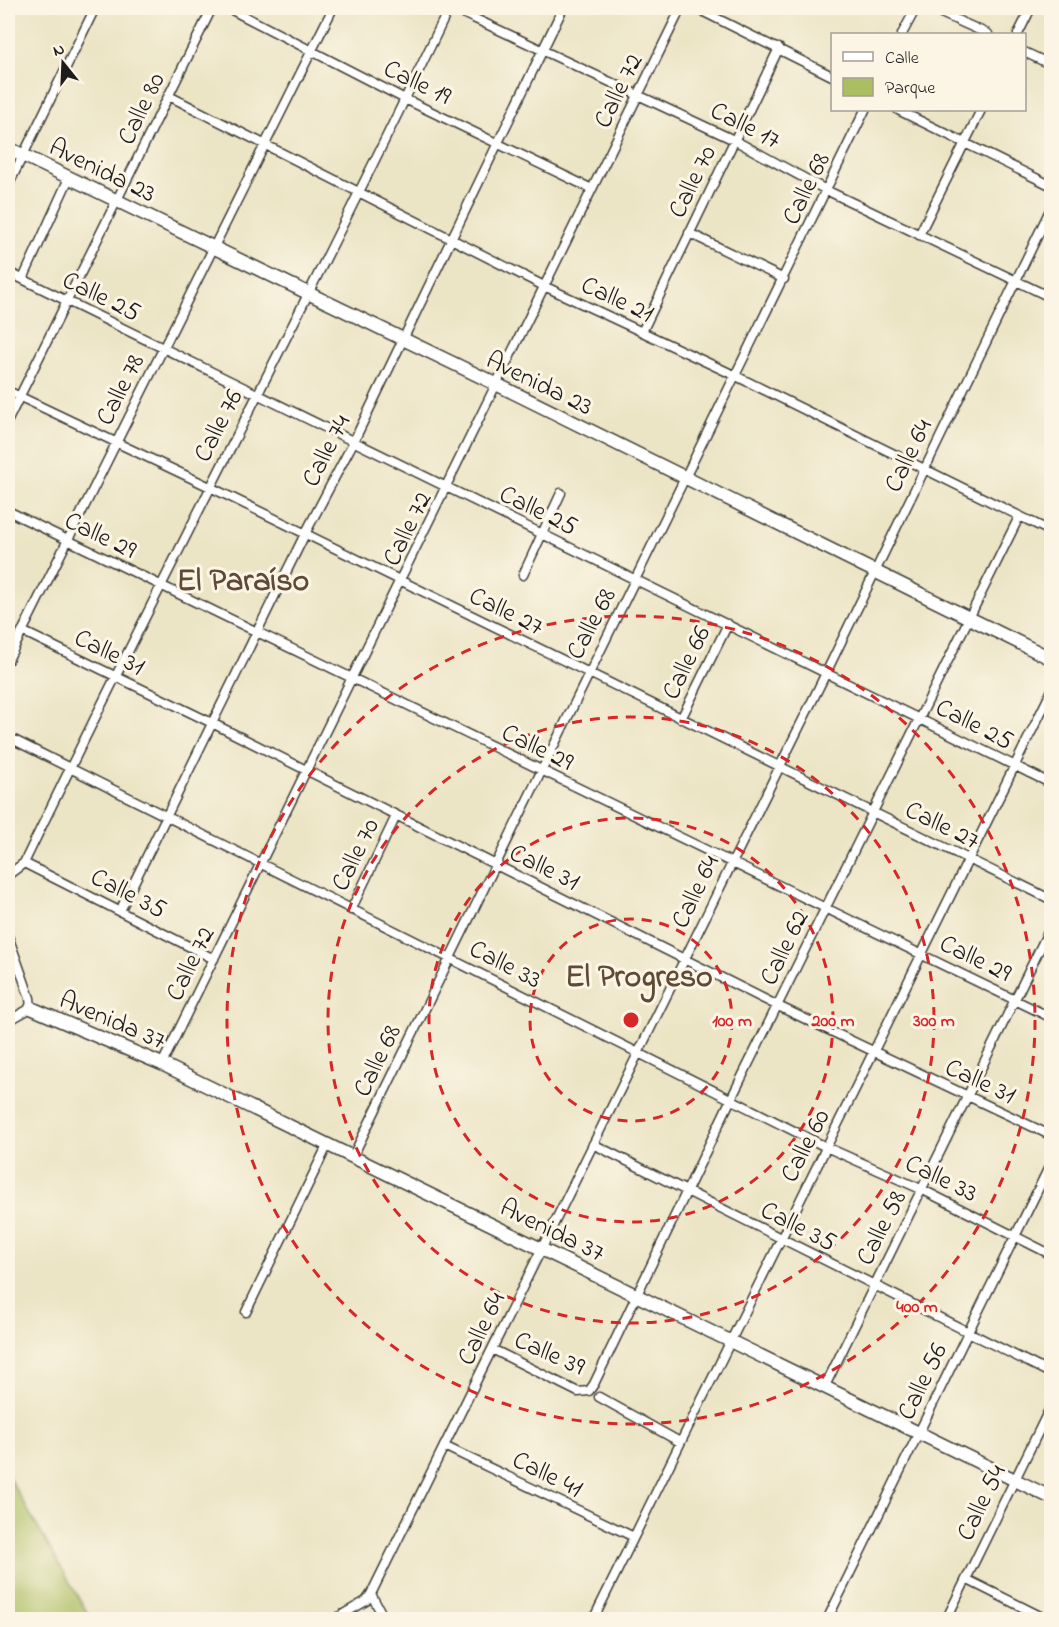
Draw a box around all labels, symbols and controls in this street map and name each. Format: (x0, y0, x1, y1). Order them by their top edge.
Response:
north arrow (33, 33, 93, 93)
legend (831, 33, 1026, 111)
text: N (50, 37, 68, 64)
text: Calle (885, 46, 920, 72)
street label: Calle 72 (585, 47, 654, 135)
street label: Calle 19 (376, 51, 457, 116)
street label: Calle 80 (109, 67, 176, 152)
text: Parque (885, 76, 936, 102)
street label: Calle 17 (703, 93, 787, 161)
street label: Avenida 23 (42, 129, 162, 214)
street label: Calle 70 (660, 139, 728, 225)
street label: Calle 68 (774, 146, 842, 232)
street label: Calle 25 (55, 262, 146, 333)
street label: Calle 21 (574, 267, 659, 334)
street label: Avenida 23 (479, 342, 599, 427)
street label: Calle 78 (88, 348, 156, 433)
street label: Calle 76 (185, 383, 254, 469)
street label: Calle 74 (293, 408, 362, 494)
street label: Calle 64 (876, 413, 944, 499)
street label: Calle 25 (492, 476, 583, 547)
street label: Calle 72 (374, 485, 443, 573)
street label: Calle 29 (57, 503, 142, 570)
district label: El Paraíso (177, 559, 309, 606)
street label: Calle 27 (462, 578, 550, 647)
street label: Calle 68 (558, 582, 627, 667)
street label: Calle 31 (67, 620, 150, 687)
street label: Calle 66 (654, 620, 722, 707)
street label: Calle 25 (928, 690, 1019, 761)
street label: Calle 29 (494, 715, 579, 782)
street label: Calle 27 (898, 792, 986, 861)
street label: Calle 70 (323, 812, 391, 898)
street label: Calle 31 (502, 835, 585, 902)
street label: Calle 64 (663, 849, 731, 935)
street label: Calle 35 (83, 859, 172, 930)
street label: Calle 62 (751, 904, 820, 992)
street label: Calle 72 (157, 920, 226, 1008)
street label: Calle 29 (932, 926, 1017, 993)
street label: Calle 33 (462, 931, 547, 1000)
district label: El Progreso (565, 955, 713, 1003)
street label: Avenida 37 (53, 982, 171, 1061)
text: 100 m (712, 1009, 752, 1035)
text: 200 m (811, 1009, 855, 1035)
text: 300 m (912, 1009, 955, 1035)
centre of rings (621, 1010, 641, 1030)
street label: Calle 68 (345, 1018, 413, 1104)
street label: Calle 31 (938, 1050, 1021, 1116)
street label: Calle 60 (772, 1103, 841, 1190)
street label: Calle 33 (898, 1146, 983, 1214)
street label: Calle 58 (848, 1184, 918, 1273)
street label: Avenida 37 (493, 1190, 611, 1274)
street label: Calle 35 (753, 1192, 842, 1263)
street label: Calle 64 (449, 1286, 517, 1372)
text: 400 m (896, 1295, 938, 1321)
street label: Calle 39 (507, 1322, 590, 1387)
street label: Calle 56 (889, 1337, 959, 1427)
street label: Calle 41 (505, 1442, 588, 1509)
street label: Calle 54 (948, 1458, 1018, 1548)

